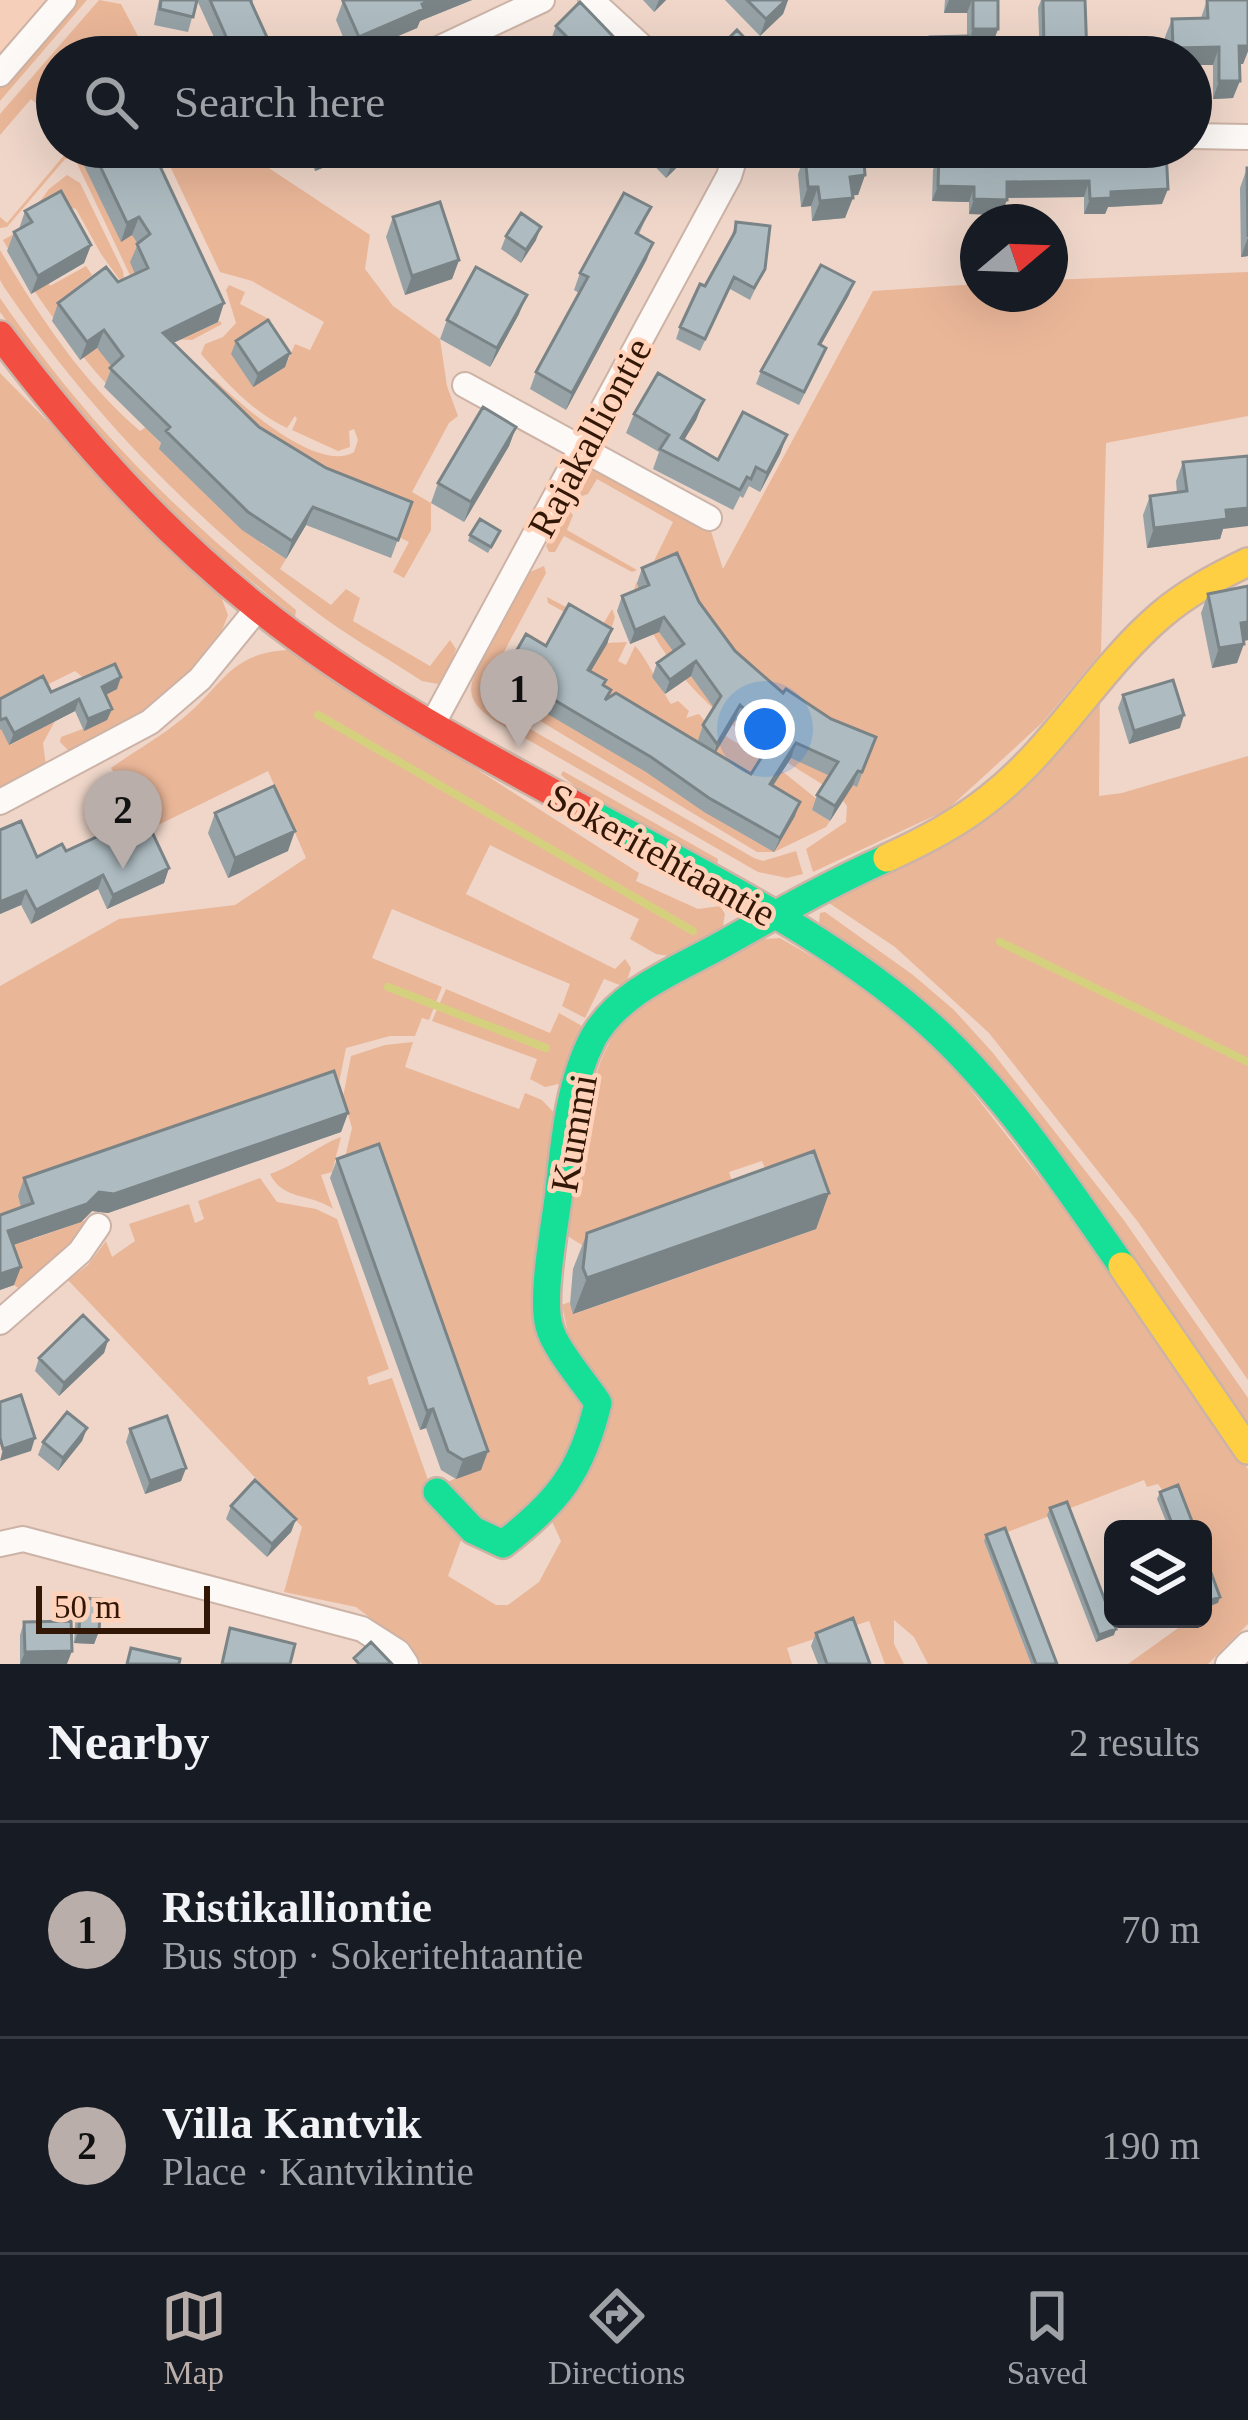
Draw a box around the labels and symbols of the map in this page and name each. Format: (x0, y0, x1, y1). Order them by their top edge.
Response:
north arrow (960, 204, 1068, 312)
street label: Rajakalliontie (519, 331, 661, 544)
pin: 1 (480, 649, 558, 748)
your location (735, 699, 795, 759)
pin: 2 (84, 770, 162, 869)
street label: Sokeritehtaantie (541, 774, 783, 935)
street label: Kummi (542, 1071, 605, 1196)
scale bar (36, 1580, 210, 1633)

